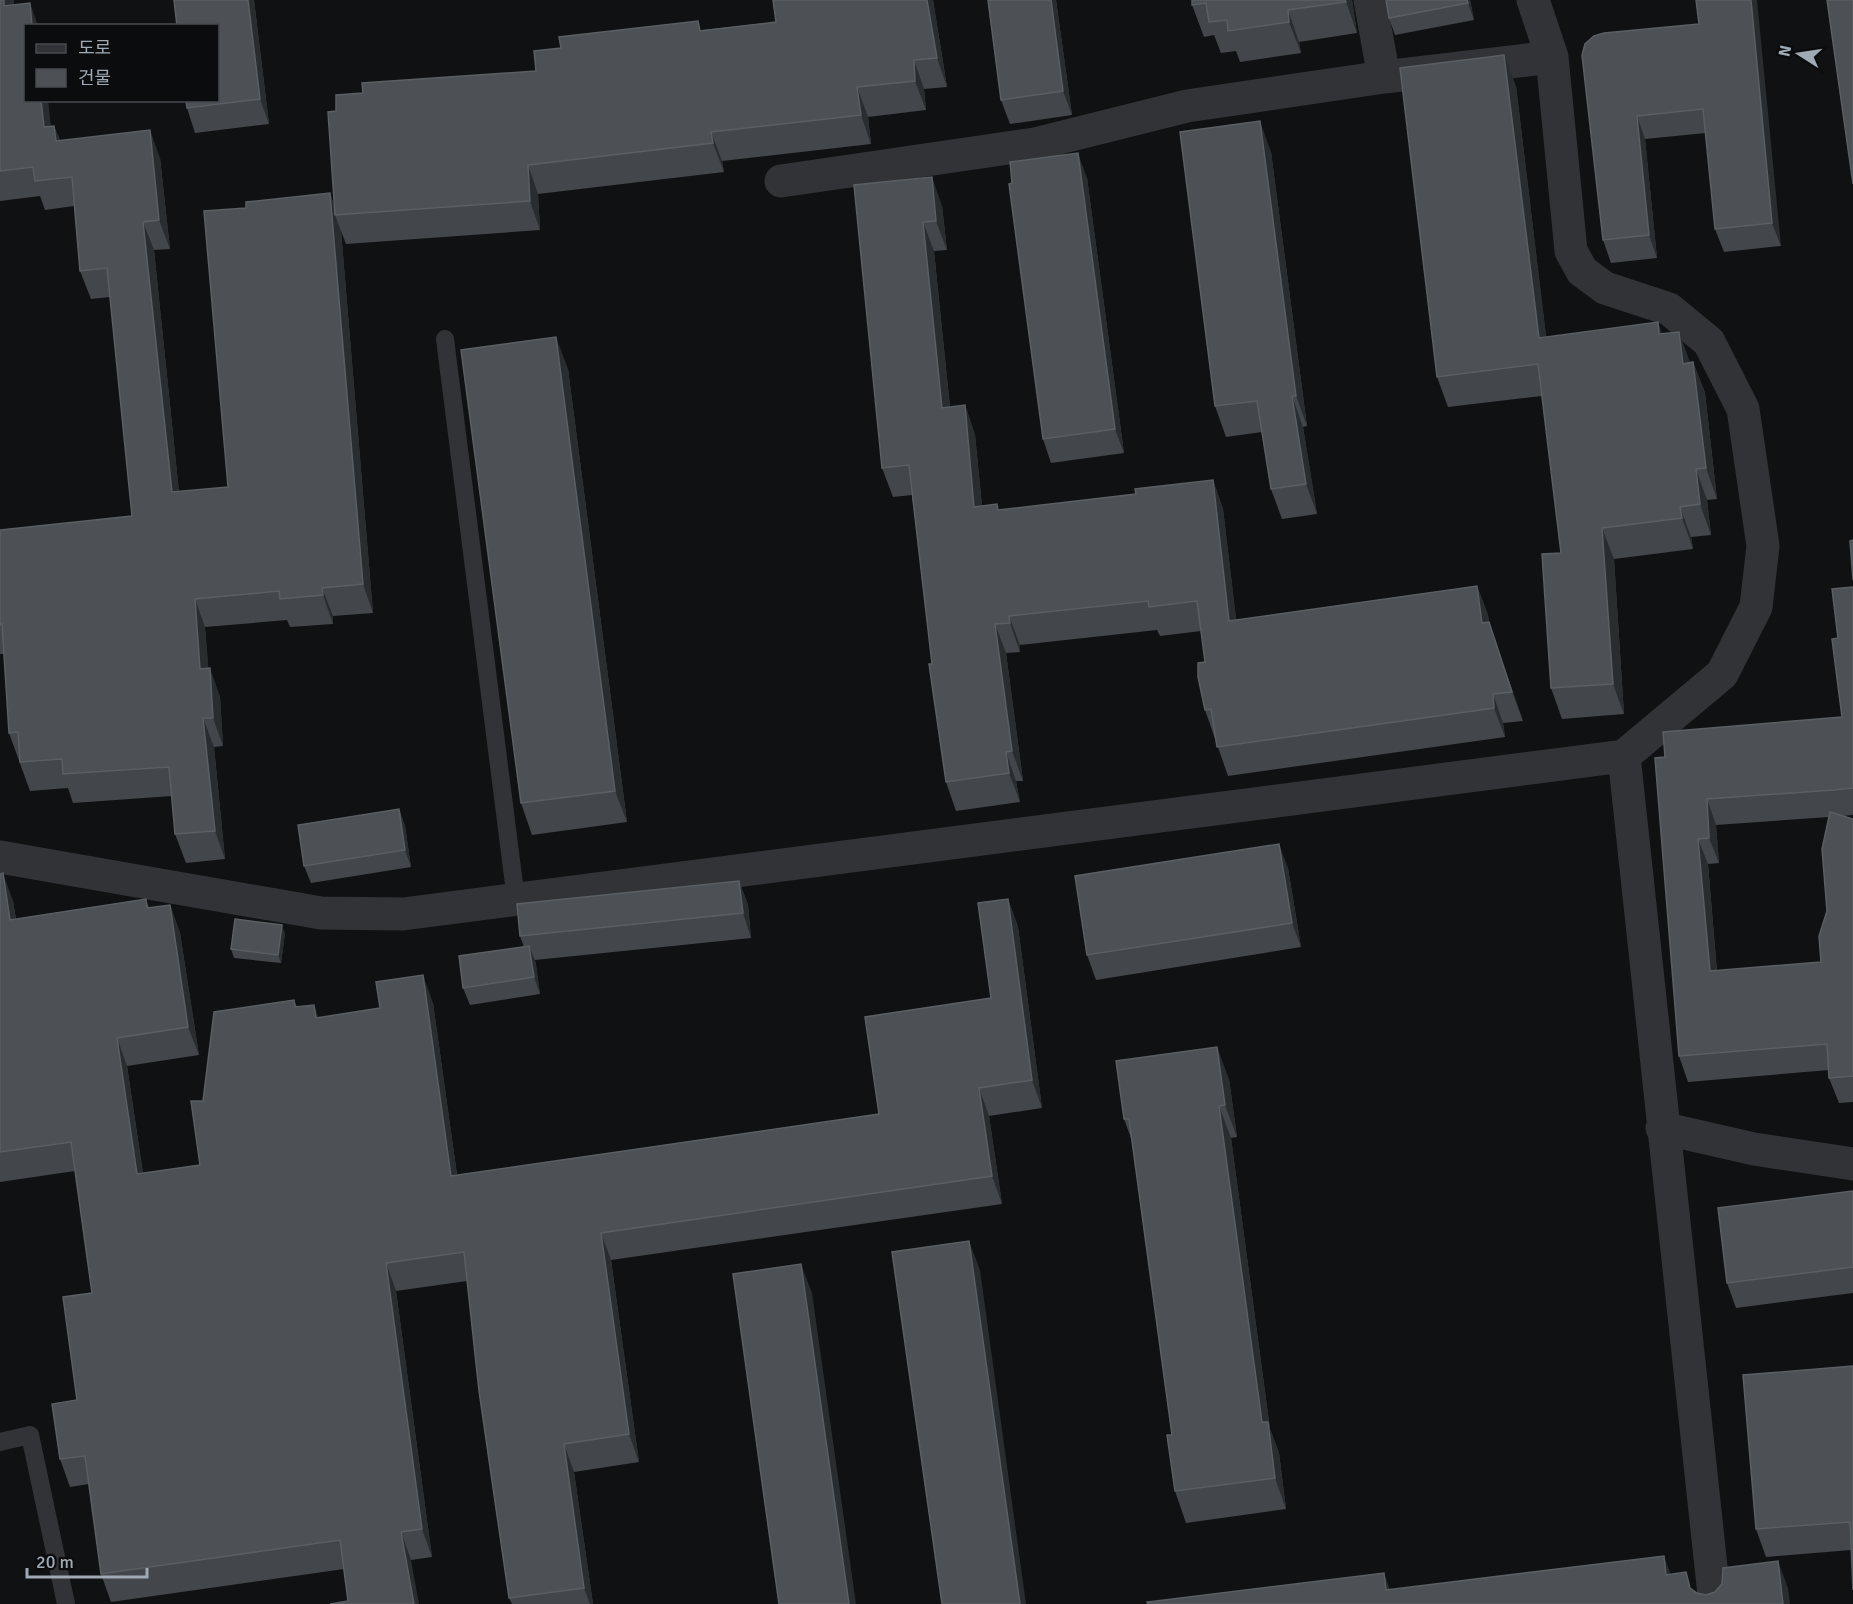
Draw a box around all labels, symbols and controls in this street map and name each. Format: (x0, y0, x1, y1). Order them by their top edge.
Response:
legend (24, 24, 219, 102)
north arrow (1769, 24, 1829, 84)
text: 도로 (78, 37, 111, 59)
text: N (1774, 44, 1796, 59)
text: 건물 (78, 67, 111, 89)
scale bar (27, 1541, 147, 1579)
text: 20 m (36, 1551, 74, 1573)

